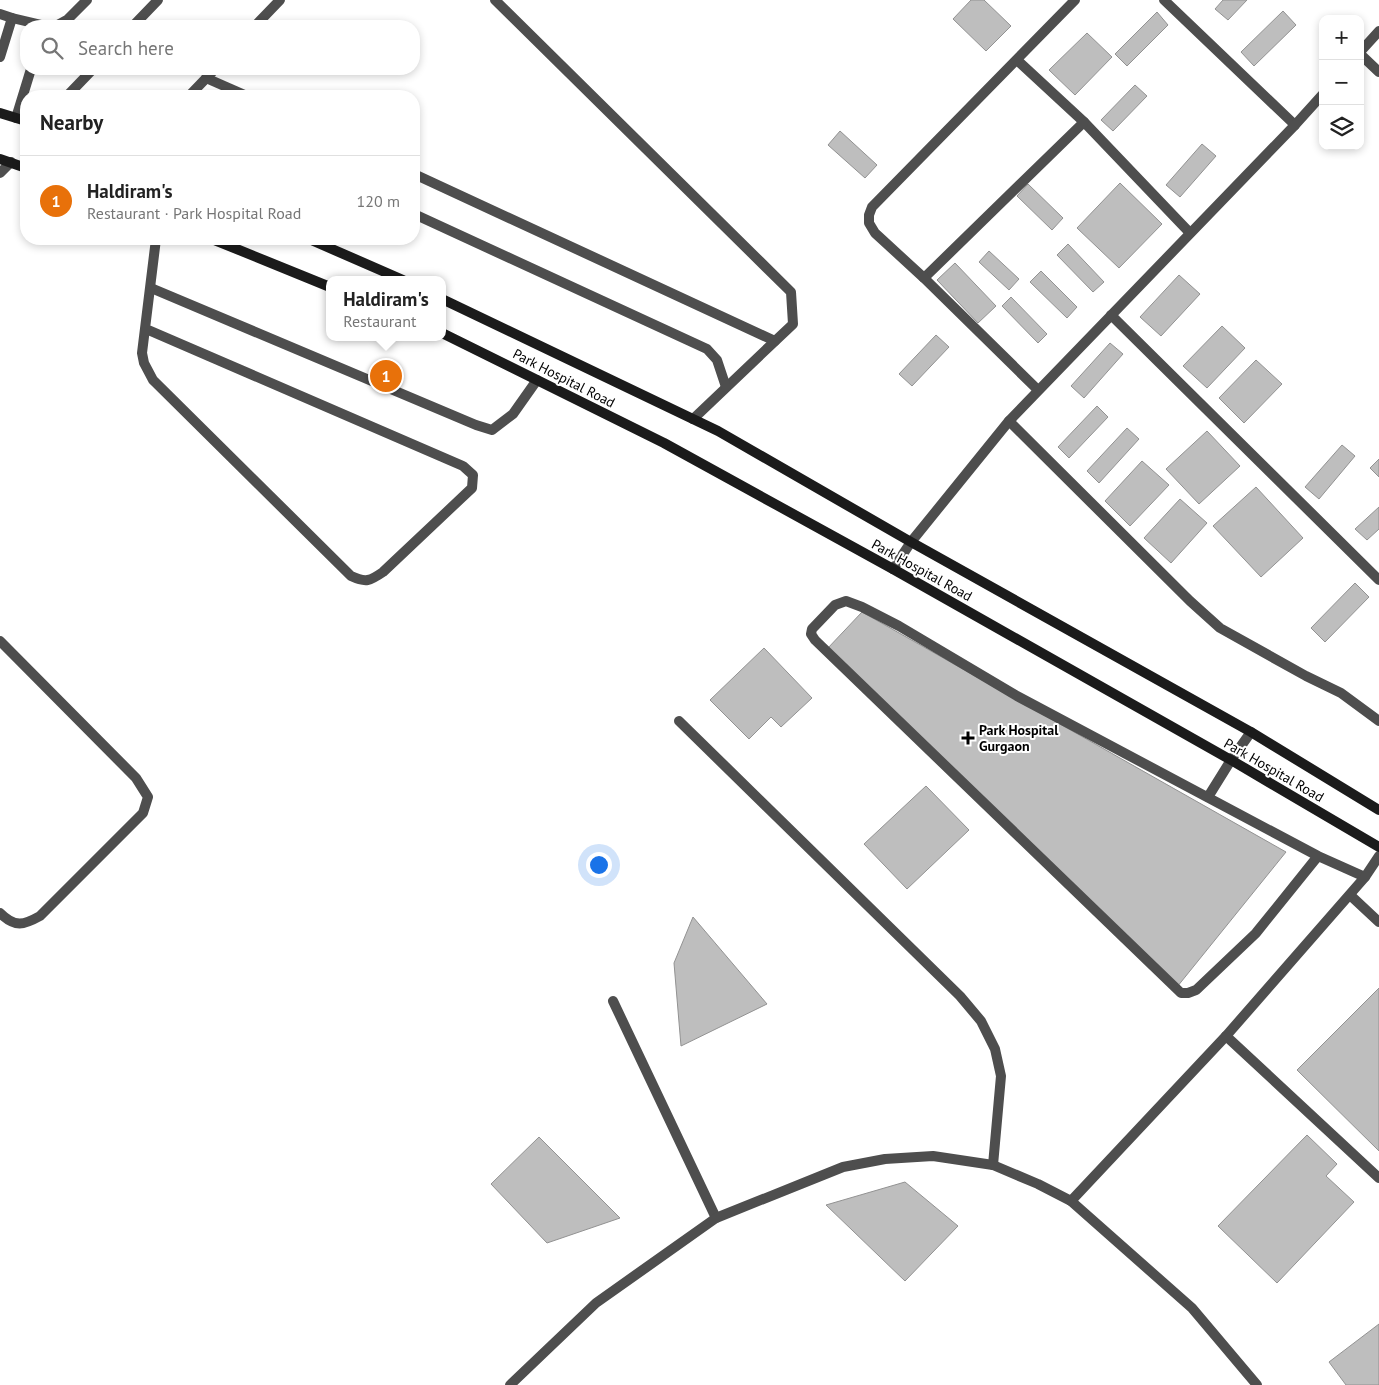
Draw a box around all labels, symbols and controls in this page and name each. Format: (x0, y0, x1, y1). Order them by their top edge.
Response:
map controls (1319, 15, 1364, 150)
button: + (1319, 15, 1364, 60)
search box (20, 20, 420, 75)
icon: search (38, 34, 66, 62)
text: Search here (78, 36, 174, 60)
button: − (1319, 60, 1364, 105)
button: layers (1319, 105, 1364, 150)
text: Nearby (40, 109, 103, 136)
text: Haldiram's (87, 179, 173, 203)
text: 1 (51, 191, 61, 211)
text: 120 m (357, 191, 400, 211)
text: Restaurant · Park Hospital Road (87, 203, 301, 223)
popup (326, 276, 446, 341)
text: Haldiram's (343, 287, 429, 311)
text: Restaurant (343, 311, 416, 331)
street label: Park Hospital Road (510, 344, 618, 412)
pin: 1 (370, 357, 402, 395)
street label: Park Hospital Road (869, 535, 975, 605)
place label: Park Hospital Gurgaon (979, 721, 1059, 755)
marker: Park Hospital Gurgaon (961, 731, 975, 745)
street label: Park Hospital Road (1221, 734, 1327, 806)
your location (586, 852, 612, 878)

